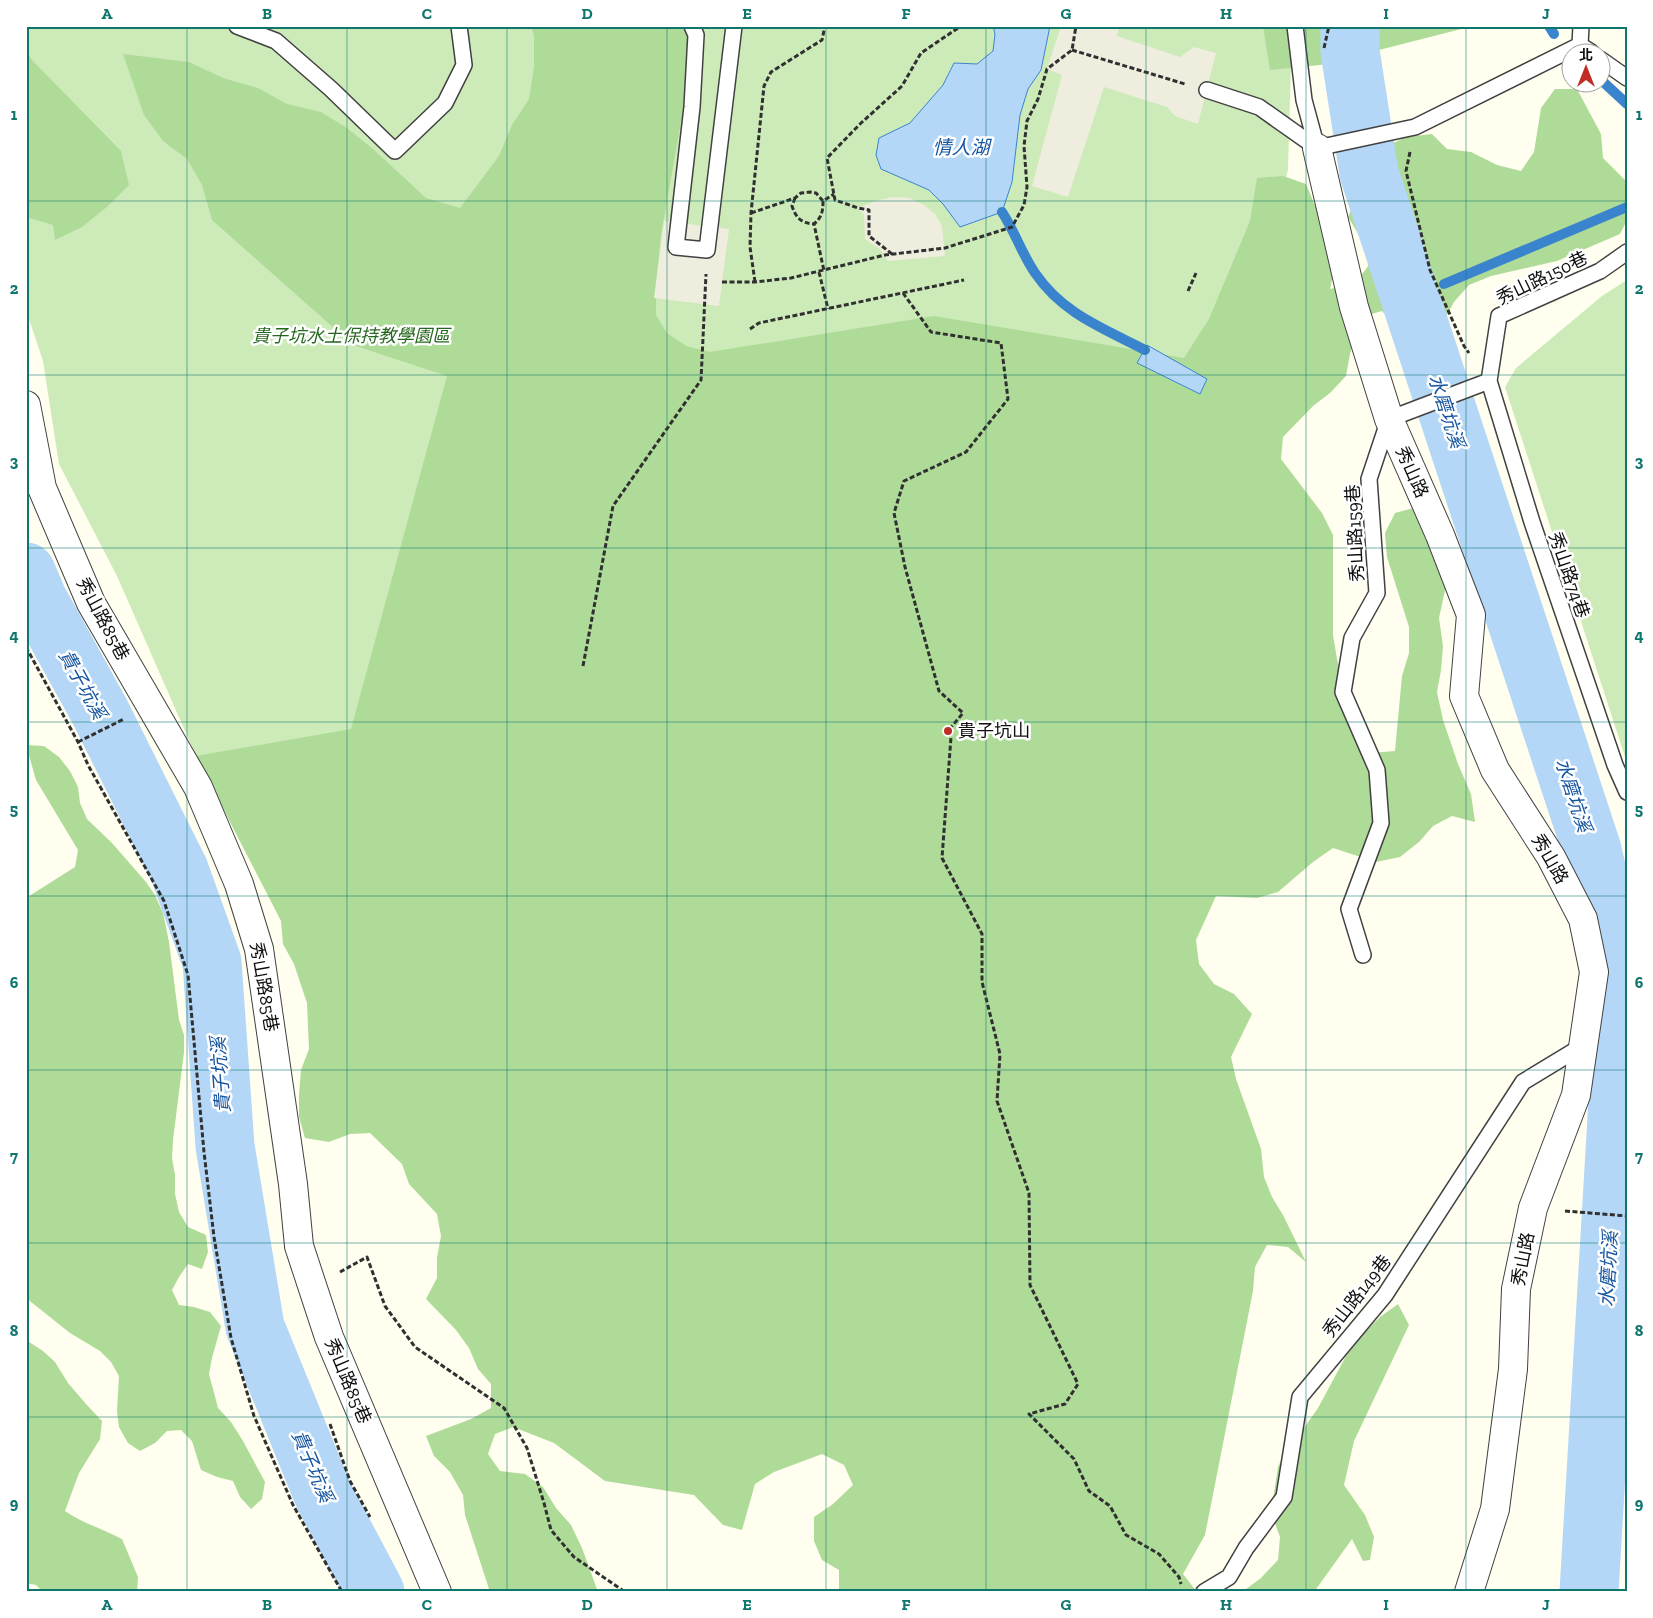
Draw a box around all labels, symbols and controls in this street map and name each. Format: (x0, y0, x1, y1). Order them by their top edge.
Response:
text: A (102, 4, 113, 23)
text: B (262, 4, 272, 23)
text: C (422, 4, 432, 23)
text: D (581, 4, 593, 23)
text: E (742, 4, 752, 23)
text: F (901, 4, 911, 23)
text: G (1061, 4, 1072, 23)
text: H (1220, 4, 1232, 23)
text: I (1383, 4, 1389, 23)
text: J (1542, 4, 1550, 23)
north arrow (1560, 42, 1610, 92)
text: 北 (1579, 47, 1593, 64)
text: 1 (11, 105, 18, 124)
text: 1 (1636, 105, 1643, 124)
water label: 情人湖 (932, 136, 992, 159)
street label: 秀山路150巷 (1493, 247, 1591, 309)
text: 2 (10, 279, 19, 298)
text: 2 (1635, 279, 1644, 298)
park label: 貴子坑水土保持教學園區 (252, 325, 452, 347)
water label: 水磨坑溪 (1424, 371, 1470, 454)
street label: 秀山路 (1391, 443, 1433, 501)
text: 3 (10, 452, 19, 471)
text: 3 (1635, 452, 1644, 471)
street label: 秀山路159巷 (1341, 484, 1369, 582)
street label: 秀山路74巷 (1544, 529, 1594, 621)
street label: 秀山路85巷 (72, 574, 134, 664)
text: 4 (9, 626, 19, 645)
text: 4 (1634, 626, 1644, 645)
water label: 貴子坑溪 (54, 645, 112, 726)
place label: 貴子坑山 (958, 720, 1030, 742)
marker: 貴子坑山 (942, 725, 954, 737)
water label: 水磨坑溪 (1551, 755, 1597, 838)
text: 5 (10, 800, 18, 819)
text: 5 (1635, 800, 1643, 819)
street label: 秀山路 (1527, 830, 1573, 888)
street label: 秀山路85巷 (245, 940, 283, 1034)
text: 6 (10, 973, 19, 992)
text: 6 (1635, 973, 1644, 992)
water label: 貴子坑溪 (206, 1033, 235, 1114)
text: 7 (10, 1147, 18, 1166)
text: 7 (1635, 1147, 1643, 1166)
water label: 水磨坑溪 (1595, 1227, 1622, 1308)
street label: 秀山路 (1507, 1230, 1539, 1288)
street label: 秀山路149巷 (1318, 1251, 1396, 1341)
text: 8 (10, 1321, 19, 1340)
text: 8 (1635, 1321, 1644, 1340)
street label: 秀山路85巷 (320, 1335, 376, 1427)
water label: 貴子坑溪 (287, 1427, 339, 1508)
text: 9 (10, 1494, 19, 1513)
text: 9 (1635, 1494, 1644, 1513)
text: A (102, 1595, 113, 1614)
text: B (262, 1595, 272, 1614)
text: C (422, 1595, 432, 1614)
text: D (581, 1595, 593, 1614)
text: E (742, 1595, 752, 1614)
text: F (901, 1595, 911, 1614)
text: G (1061, 1595, 1072, 1614)
text: H (1220, 1595, 1232, 1614)
text: I (1383, 1595, 1389, 1614)
text: J (1542, 1595, 1550, 1614)

